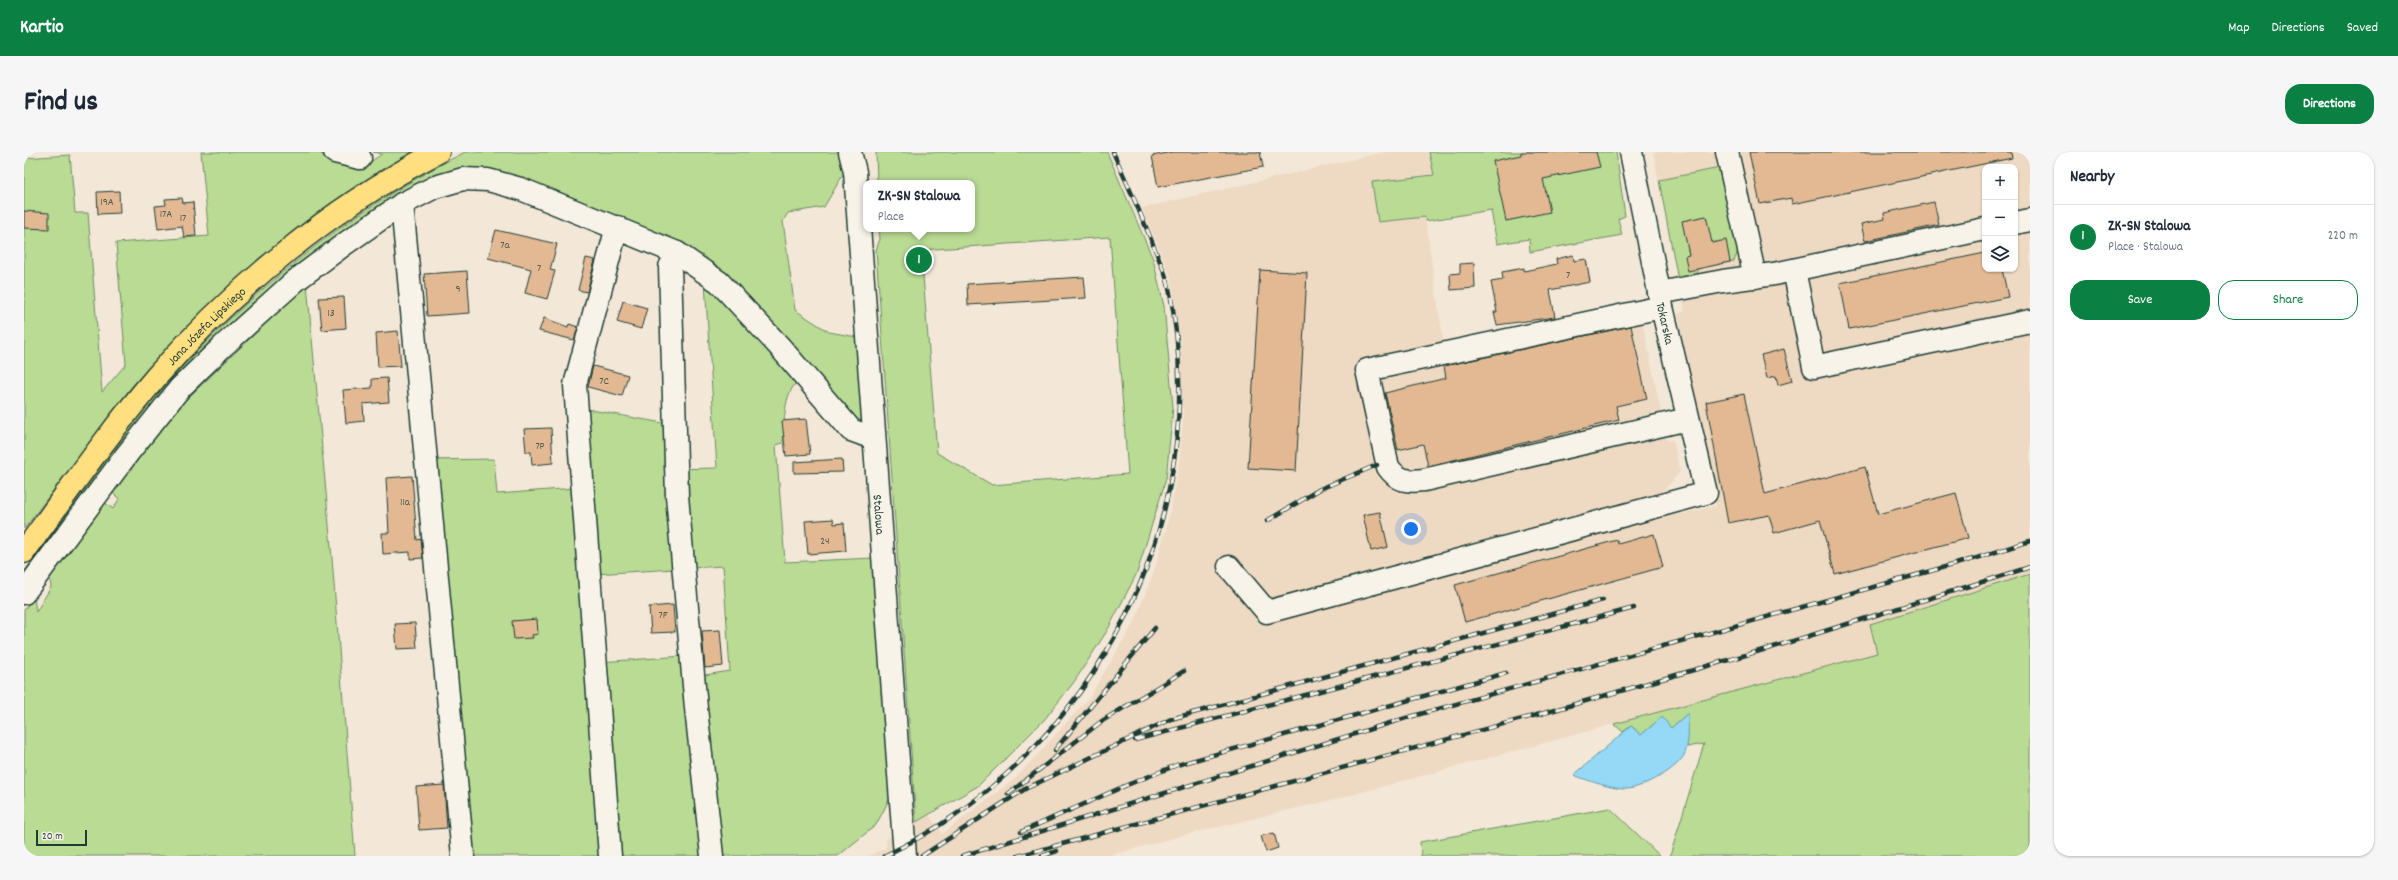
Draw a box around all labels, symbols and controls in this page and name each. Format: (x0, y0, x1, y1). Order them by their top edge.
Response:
text: Kartio (20, 15, 64, 42)
text: Map (2228, 18, 2250, 38)
text: Directions (2272, 18, 2325, 38)
text: Saved (2347, 18, 2378, 38)
text: Find us (24, 84, 98, 124)
button: Directions (2285, 84, 2374, 124)
map controls (1982, 164, 2018, 272)
button: + (1982, 164, 2018, 200)
text: Nearby (2070, 166, 2114, 190)
popup (863, 180, 975, 232)
text: ZK-SN Stalowa (878, 186, 960, 208)
house number: 19A (100, 195, 114, 211)
button: − (1982, 200, 2018, 236)
house number: 17A (160, 207, 172, 223)
text: Place (878, 208, 904, 227)
house number: 17 (180, 211, 186, 227)
text: ZK-SN Stalowa (2108, 216, 2190, 238)
text: 1 (2082, 227, 2084, 246)
text: 220 m (2328, 227, 2358, 246)
button: layers (1982, 236, 2018, 272)
house number: 7a (500, 238, 511, 254)
text: Place · Stalowa (2108, 238, 2183, 257)
pin: 1 (906, 245, 932, 275)
house number: 7 (537, 261, 541, 277)
house number: 7 (1566, 268, 1570, 284)
button: Save (2070, 280, 2210, 320)
button: Share (2218, 280, 2358, 320)
house number: 9 (455, 282, 461, 298)
street label: Jana Józefa Lipskiego (164, 283, 251, 371)
street label: Tokarska (1649, 300, 1678, 348)
house number: 13 (327, 306, 335, 322)
house number: 7C (599, 374, 609, 390)
house number: 7P (535, 439, 545, 455)
street label: Stalowa (867, 494, 889, 536)
house number: 11a (400, 495, 411, 511)
your location (1401, 519, 1421, 539)
house number: 24 (820, 534, 830, 550)
house number: 7F (658, 608, 668, 624)
scale bar (36, 828, 87, 847)
text: 20 m (42, 829, 63, 845)

